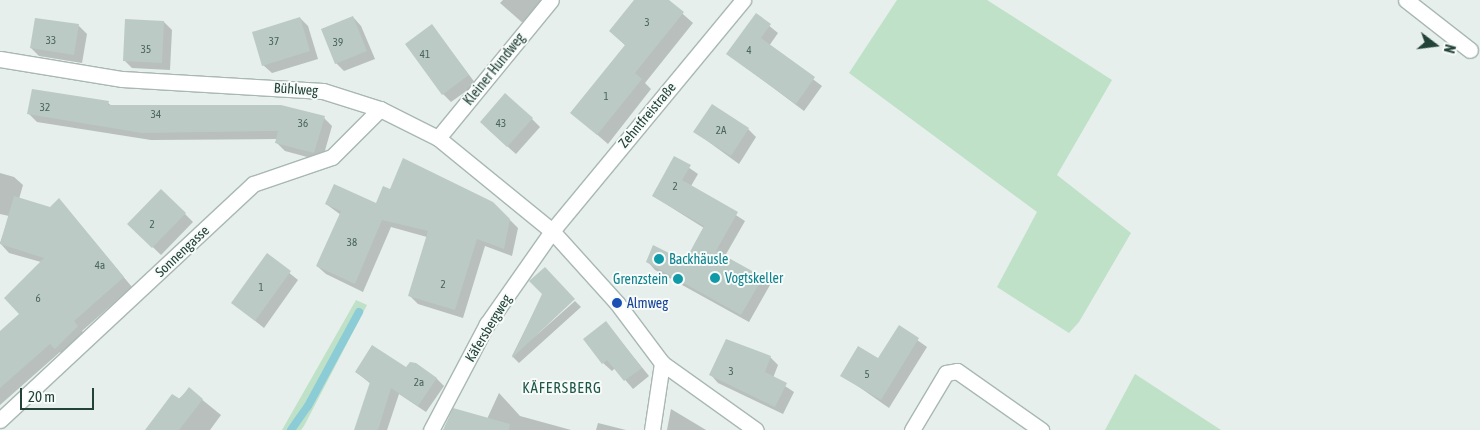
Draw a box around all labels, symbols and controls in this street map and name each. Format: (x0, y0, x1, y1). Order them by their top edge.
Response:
house number: 3 (644, 15, 650, 29)
north arrow (1410, 20, 1460, 70)
street label: Kleiner Hundweg (460, 29, 528, 109)
house number: 33 (46, 33, 56, 47)
house number: 37 (269, 34, 279, 48)
house number: 39 (333, 35, 343, 49)
house number: 35 (141, 42, 151, 56)
house number: 4 (746, 43, 752, 57)
text: N (1441, 43, 1458, 55)
house number: 41 (420, 47, 430, 61)
street label: Bühlweg (273, 79, 319, 99)
street label: Zehntfreistraße (615, 79, 679, 151)
house number: 1 (603, 89, 609, 103)
house number: 32 (40, 100, 50, 114)
house number: 34 (151, 107, 161, 121)
house number: 36 (298, 116, 308, 130)
house number: 43 (496, 116, 506, 130)
house number: 2A (716, 123, 726, 137)
house number: 2 (672, 179, 678, 193)
house number: 2 (149, 217, 155, 231)
street label: Sonnengasse (152, 222, 212, 280)
house number: 38 (347, 235, 357, 249)
place label: Backhäusle (669, 251, 728, 267)
marker: Backhäusle (653, 253, 665, 265)
house number: 4a (95, 258, 105, 272)
place label: Vogtskeller (725, 270, 783, 286)
place label: Grenzstein (613, 271, 668, 287)
marker: Vogtskeller (709, 272, 721, 284)
marker: Grenzstein (672, 273, 684, 285)
house number: 2 (440, 277, 446, 291)
house number: 1 (258, 280, 264, 294)
house number: 6 (35, 291, 41, 305)
street label: Käfersbergweg (461, 291, 515, 365)
place label: Almweg (627, 295, 668, 311)
marker: Almweg (611, 297, 623, 309)
house number: 3 (728, 364, 734, 378)
house number: 5 (864, 367, 870, 381)
house number: 2a (414, 375, 424, 389)
scale bar (22, 378, 96, 410)
district label: KÄFERSBERG (521, 379, 603, 397)
text: 20 m (28, 388, 55, 405)

